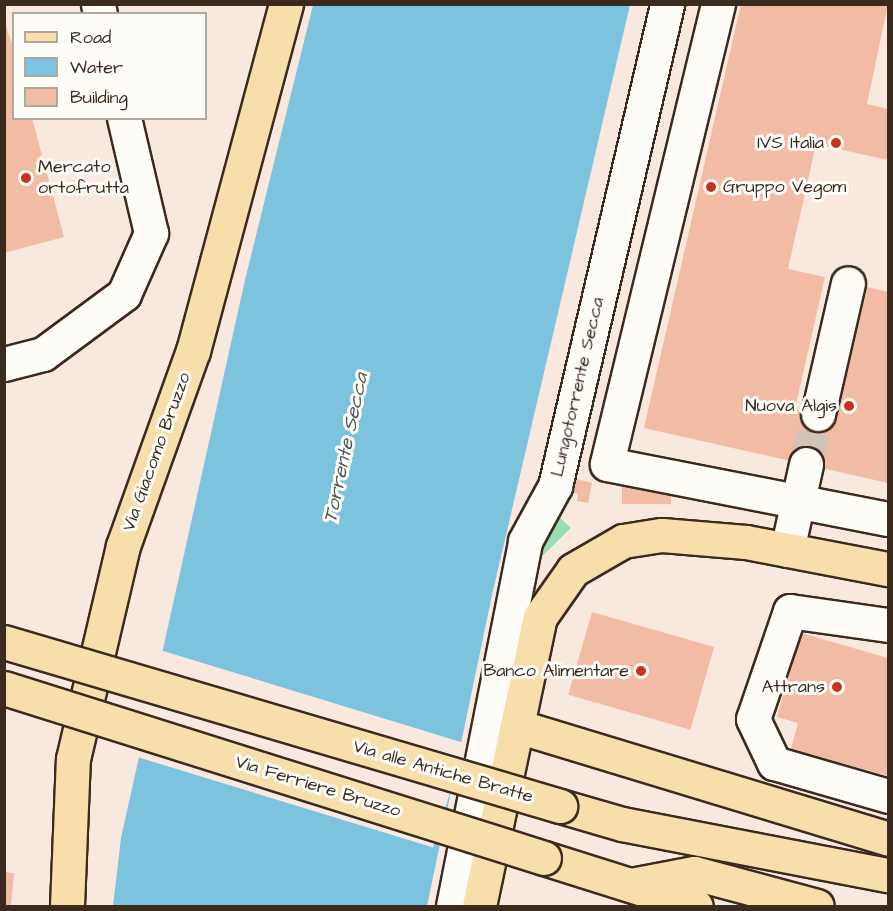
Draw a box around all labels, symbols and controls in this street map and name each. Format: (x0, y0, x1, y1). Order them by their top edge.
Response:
legend (12, 12, 207, 120)
text: Road (70, 25, 111, 50)
text: Water (70, 55, 123, 80)
text: Building (70, 85, 128, 110)
place label: IVS Italia (757, 132, 824, 154)
marker: IVS Italia (829, 136, 843, 150)
place label: Mercato ortofrutta (38, 157, 129, 200)
marker: Mercato ortofrutta (19, 171, 33, 185)
place label: Gruppo Vegom (723, 176, 846, 198)
marker: Gruppo Vegom (704, 180, 718, 194)
street label: Lungotorrente Secca (547, 295, 609, 479)
street label: Via Giacomo Bruzzo (118, 370, 196, 534)
water label: Torrente Secca (318, 371, 374, 525)
place label: Nuova Algis (745, 395, 837, 417)
marker: Nuova Algis (842, 399, 856, 413)
place label: Banco Alimentare (483, 660, 629, 682)
marker: Banco Alimentare (634, 664, 648, 678)
place label: Attrans (762, 676, 825, 698)
marker: Attrans (830, 680, 844, 694)
street label: Via alle Antiche Bratte (351, 736, 535, 808)
street label: Via Ferriere Bruzzo (233, 752, 403, 822)

